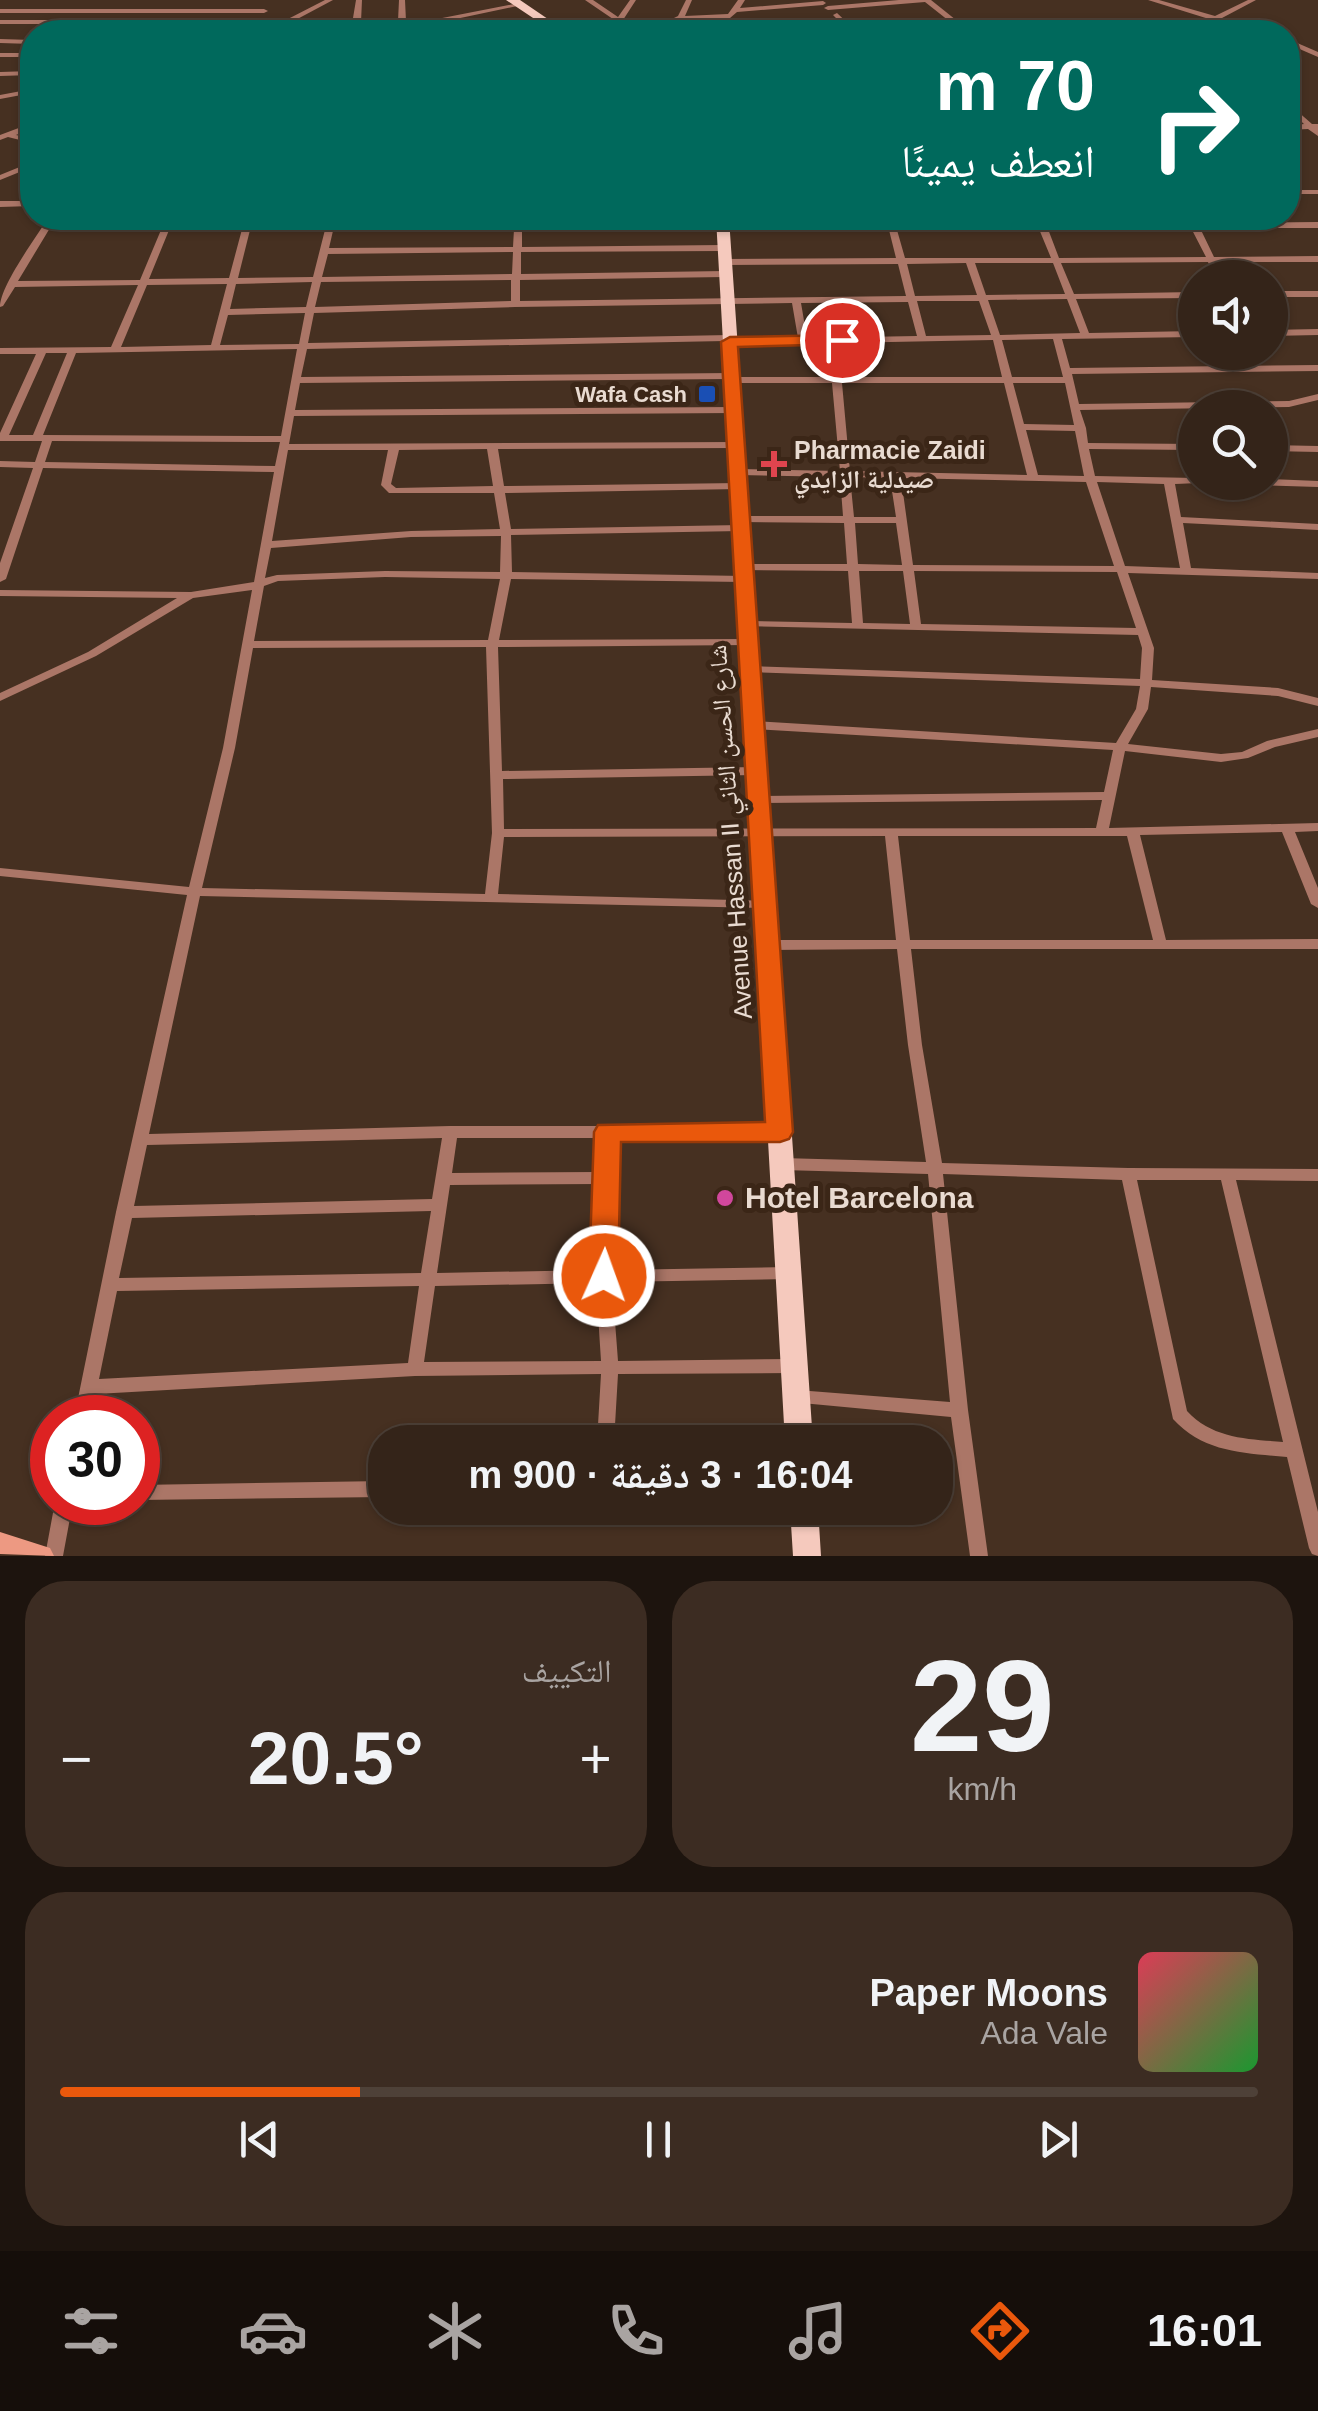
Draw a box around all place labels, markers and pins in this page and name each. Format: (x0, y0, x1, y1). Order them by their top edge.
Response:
pin (800, 298, 885, 383)
place label: Wafa Cash (575, 382, 687, 407)
marker: Wafa Cash (696, 383, 718, 405)
place label: Pharmacie Zaidi صيدلية الزايدي (794, 436, 986, 499)
marker: Pharmacie Zaidi صيدلية الزايدي (763, 453, 785, 475)
place label: Hotel Barcelona (745, 1181, 974, 1214)
marker: Hotel Barcelona (714, 1187, 736, 1209)

